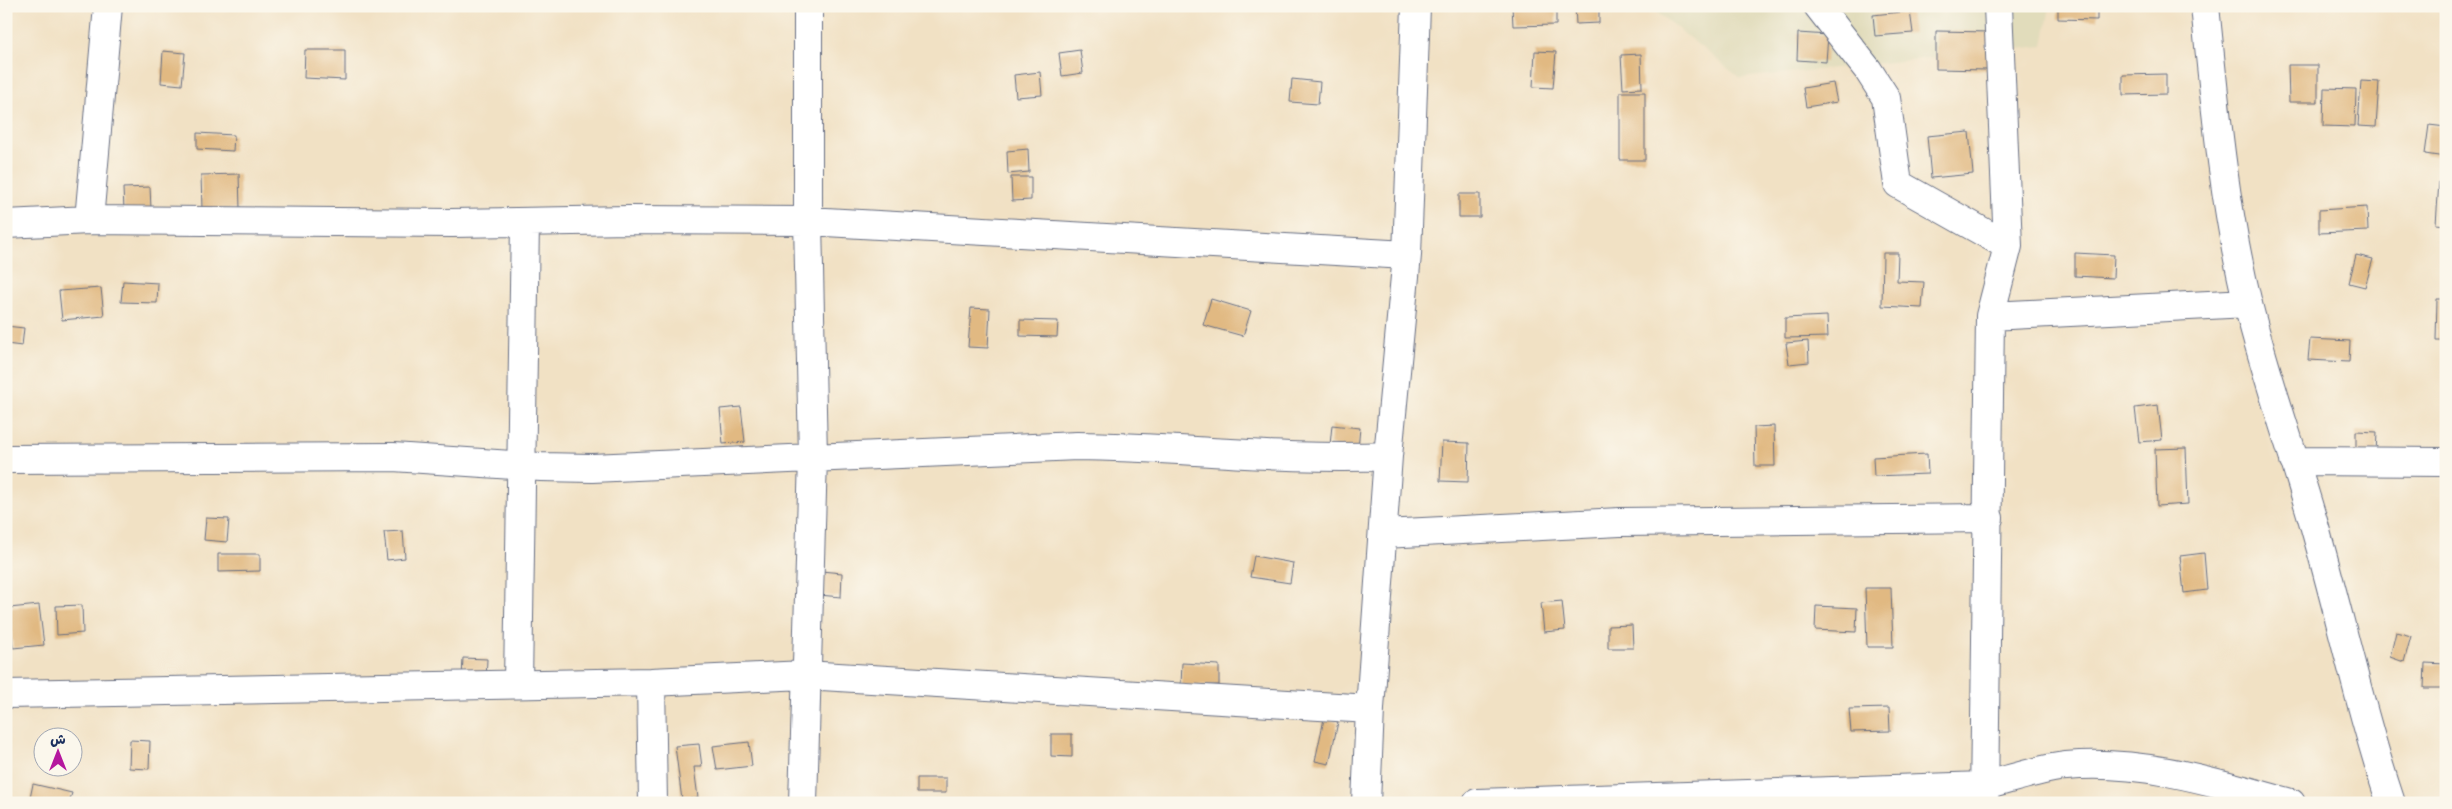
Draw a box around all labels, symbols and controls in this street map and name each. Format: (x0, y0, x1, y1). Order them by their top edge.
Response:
north arrow (32, 726, 82, 776)
text: ش (50, 731, 66, 748)

